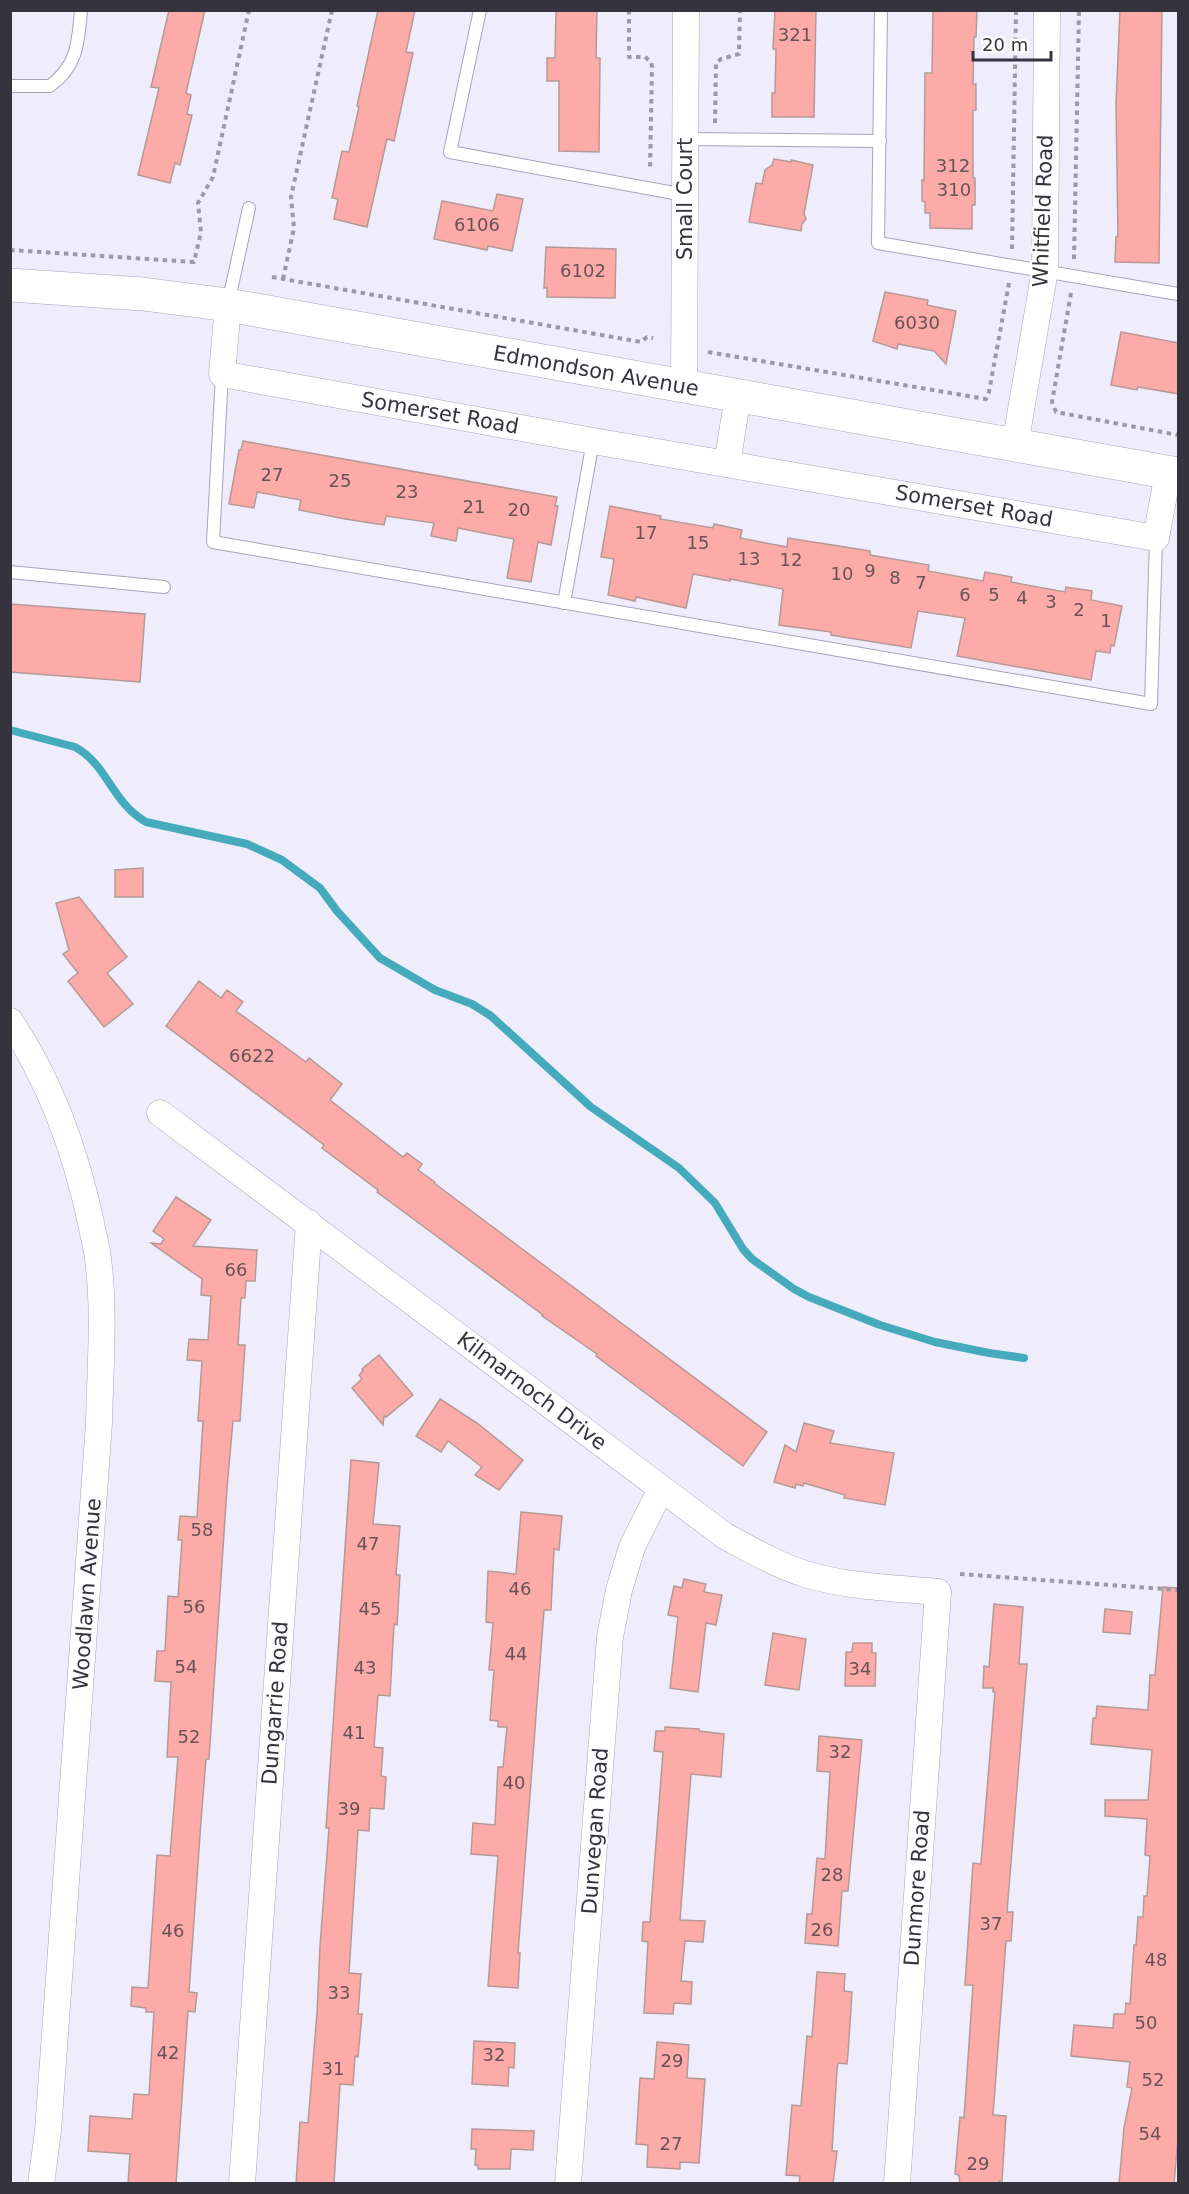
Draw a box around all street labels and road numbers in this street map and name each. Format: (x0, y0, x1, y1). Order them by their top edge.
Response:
street label: Whitfield Road (1028, 134, 1058, 288)
street label: Small Court (673, 138, 697, 260)
street label: Edmondson Avenue (491, 341, 701, 401)
street label: Somerset Road (359, 387, 521, 439)
street label: Somerset Road (893, 480, 1055, 532)
street label: Kilmarnoch Drive (453, 1327, 611, 1455)
street label: Woodlawn Avenue (68, 1497, 106, 1691)
street label: Dungarrie Road (257, 1620, 293, 1786)
street label: Dunvegan Road (577, 1747, 613, 1915)
street label: Dunmore Road (900, 1809, 934, 1967)

